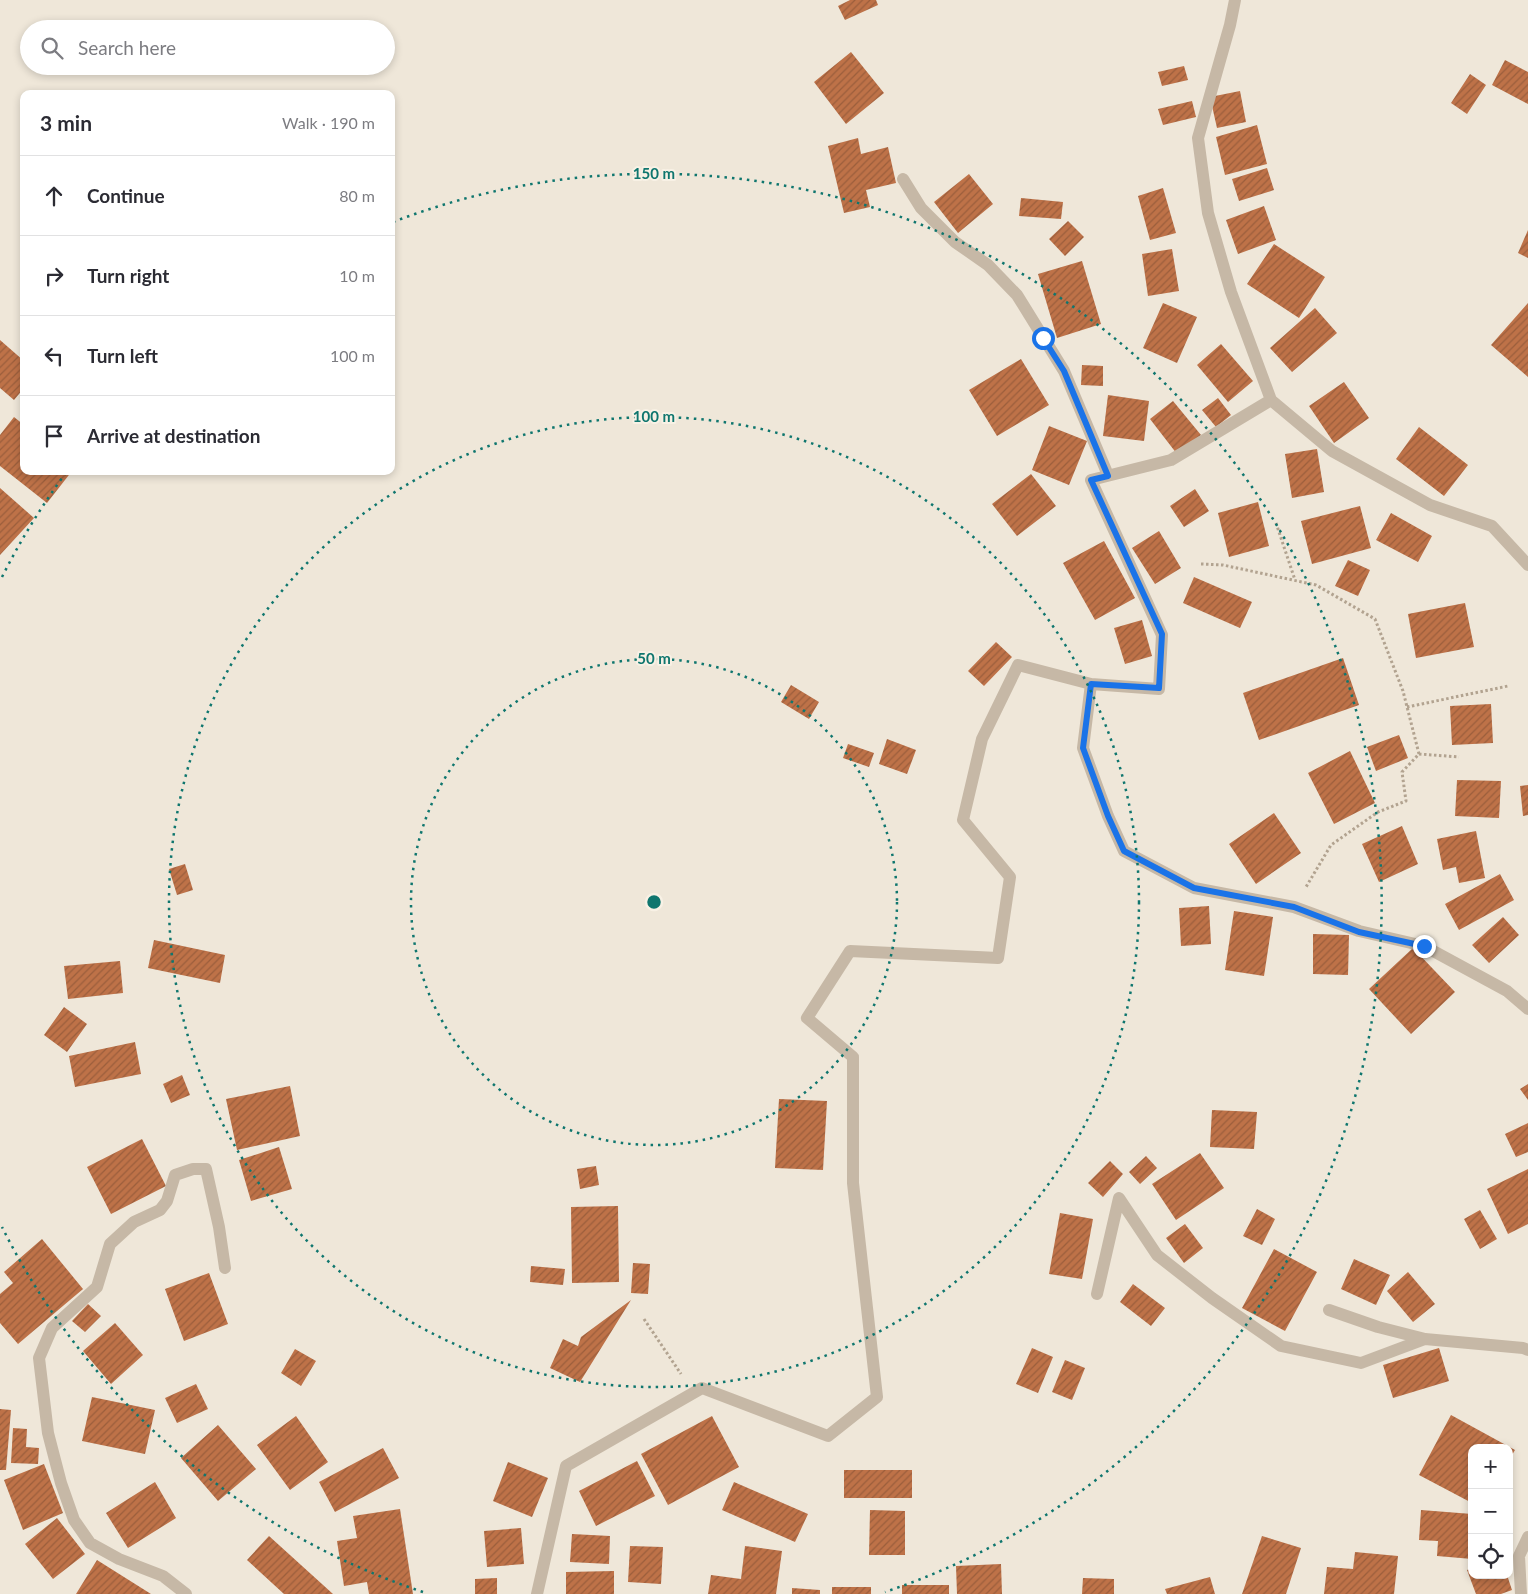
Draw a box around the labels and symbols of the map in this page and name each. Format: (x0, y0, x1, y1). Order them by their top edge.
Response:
text: 150 m (633, 164, 675, 182)
route start (1032, 327, 1055, 350)
text: 100 m (633, 407, 675, 425)
text: 50 m (637, 649, 671, 667)
centre of rings (645, 893, 663, 911)
route end (1413, 935, 1436, 958)

